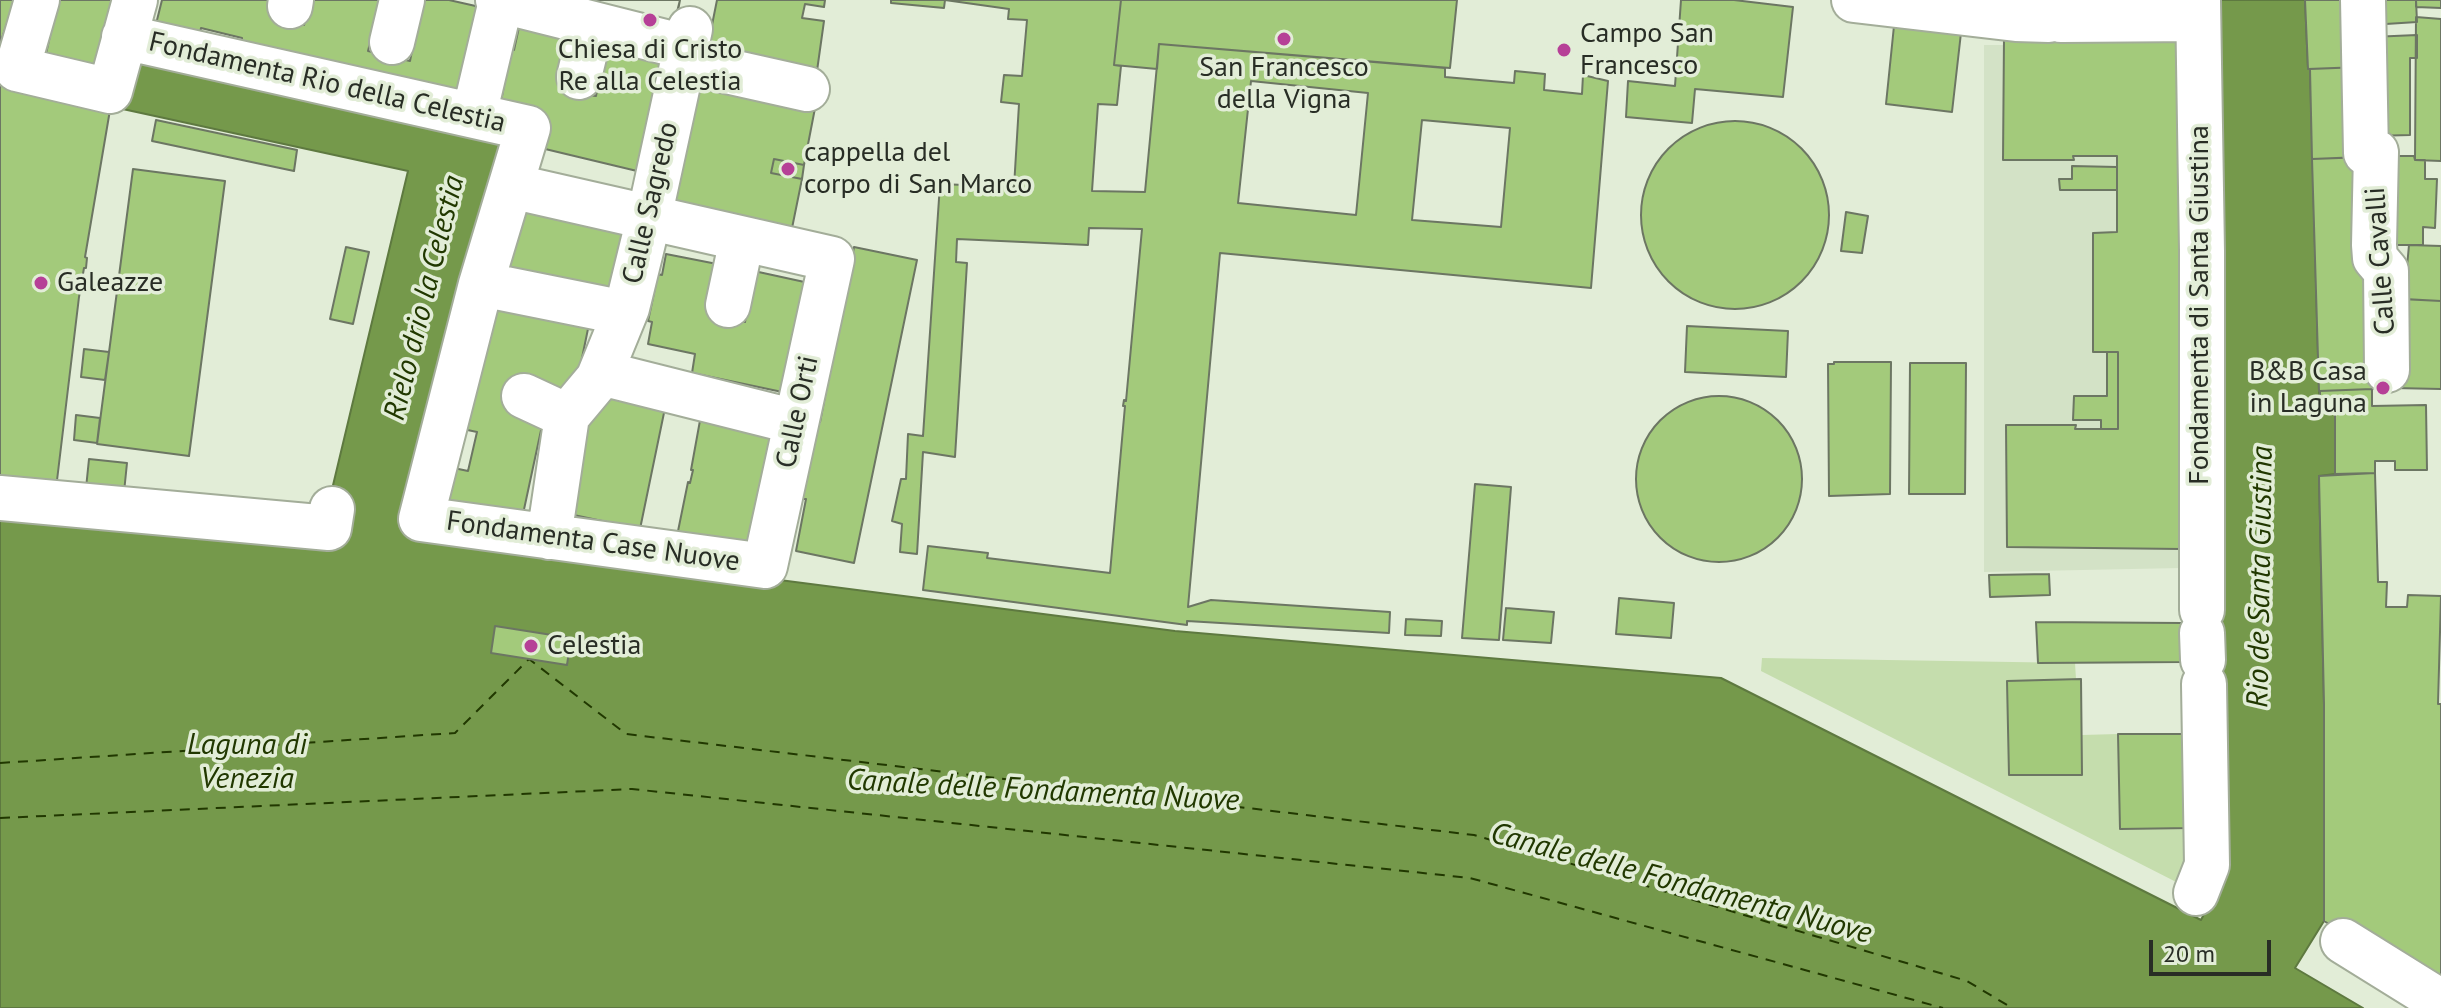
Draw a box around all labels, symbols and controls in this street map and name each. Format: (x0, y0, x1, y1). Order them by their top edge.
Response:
marker: Chiesa di Cristo Re alla Celestia (641, 11, 659, 29)
place label: Campo San Francesco (1580, 17, 1714, 83)
street label: Fondamenta Rio della Celestia (145, 26, 509, 140)
marker: San Francesco della Vigna (1275, 30, 1293, 48)
place label: Chiesa di Cristo Re alla Celestia (558, 33, 742, 99)
marker: Campo San Francesco (1555, 41, 1573, 59)
place label: San Francesco della Vigna (1199, 51, 1369, 117)
street label: Calle Sagredo (616, 119, 686, 287)
street label: Fondamenta di Santa Giustina (2183, 125, 2217, 485)
place label: cappella del corpo di San Marco (804, 136, 1032, 202)
marker: cappella del corpo di San Marco (779, 160, 797, 178)
water label: Rielo drio la Celestia (377, 172, 473, 424)
street label: Calle Cavalli (2359, 186, 2403, 336)
place label: Galeazze (57, 266, 163, 300)
marker: Galeazze (32, 274, 50, 292)
street label: Calle Orti (770, 353, 826, 471)
place label: B&B Casa in Laguna (2249, 355, 2367, 421)
marker: B&B Casa in Laguna (2374, 379, 2392, 397)
water label: Rio de Santa Giustina (2241, 446, 2281, 708)
street label: Fondamenta Case Nuove (444, 505, 742, 579)
place label: Celestia (547, 629, 641, 663)
marker: Celestia (522, 637, 540, 655)
water label: Laguna di Venezia (187, 727, 307, 798)
water label: Canale delle Fondamenta Nuove (846, 763, 1240, 819)
water label: Canale delle Fondamenta Nuove (1487, 816, 1875, 952)
scale bar (2153, 924, 2275, 974)
text: 20 m (2163, 938, 2215, 969)

